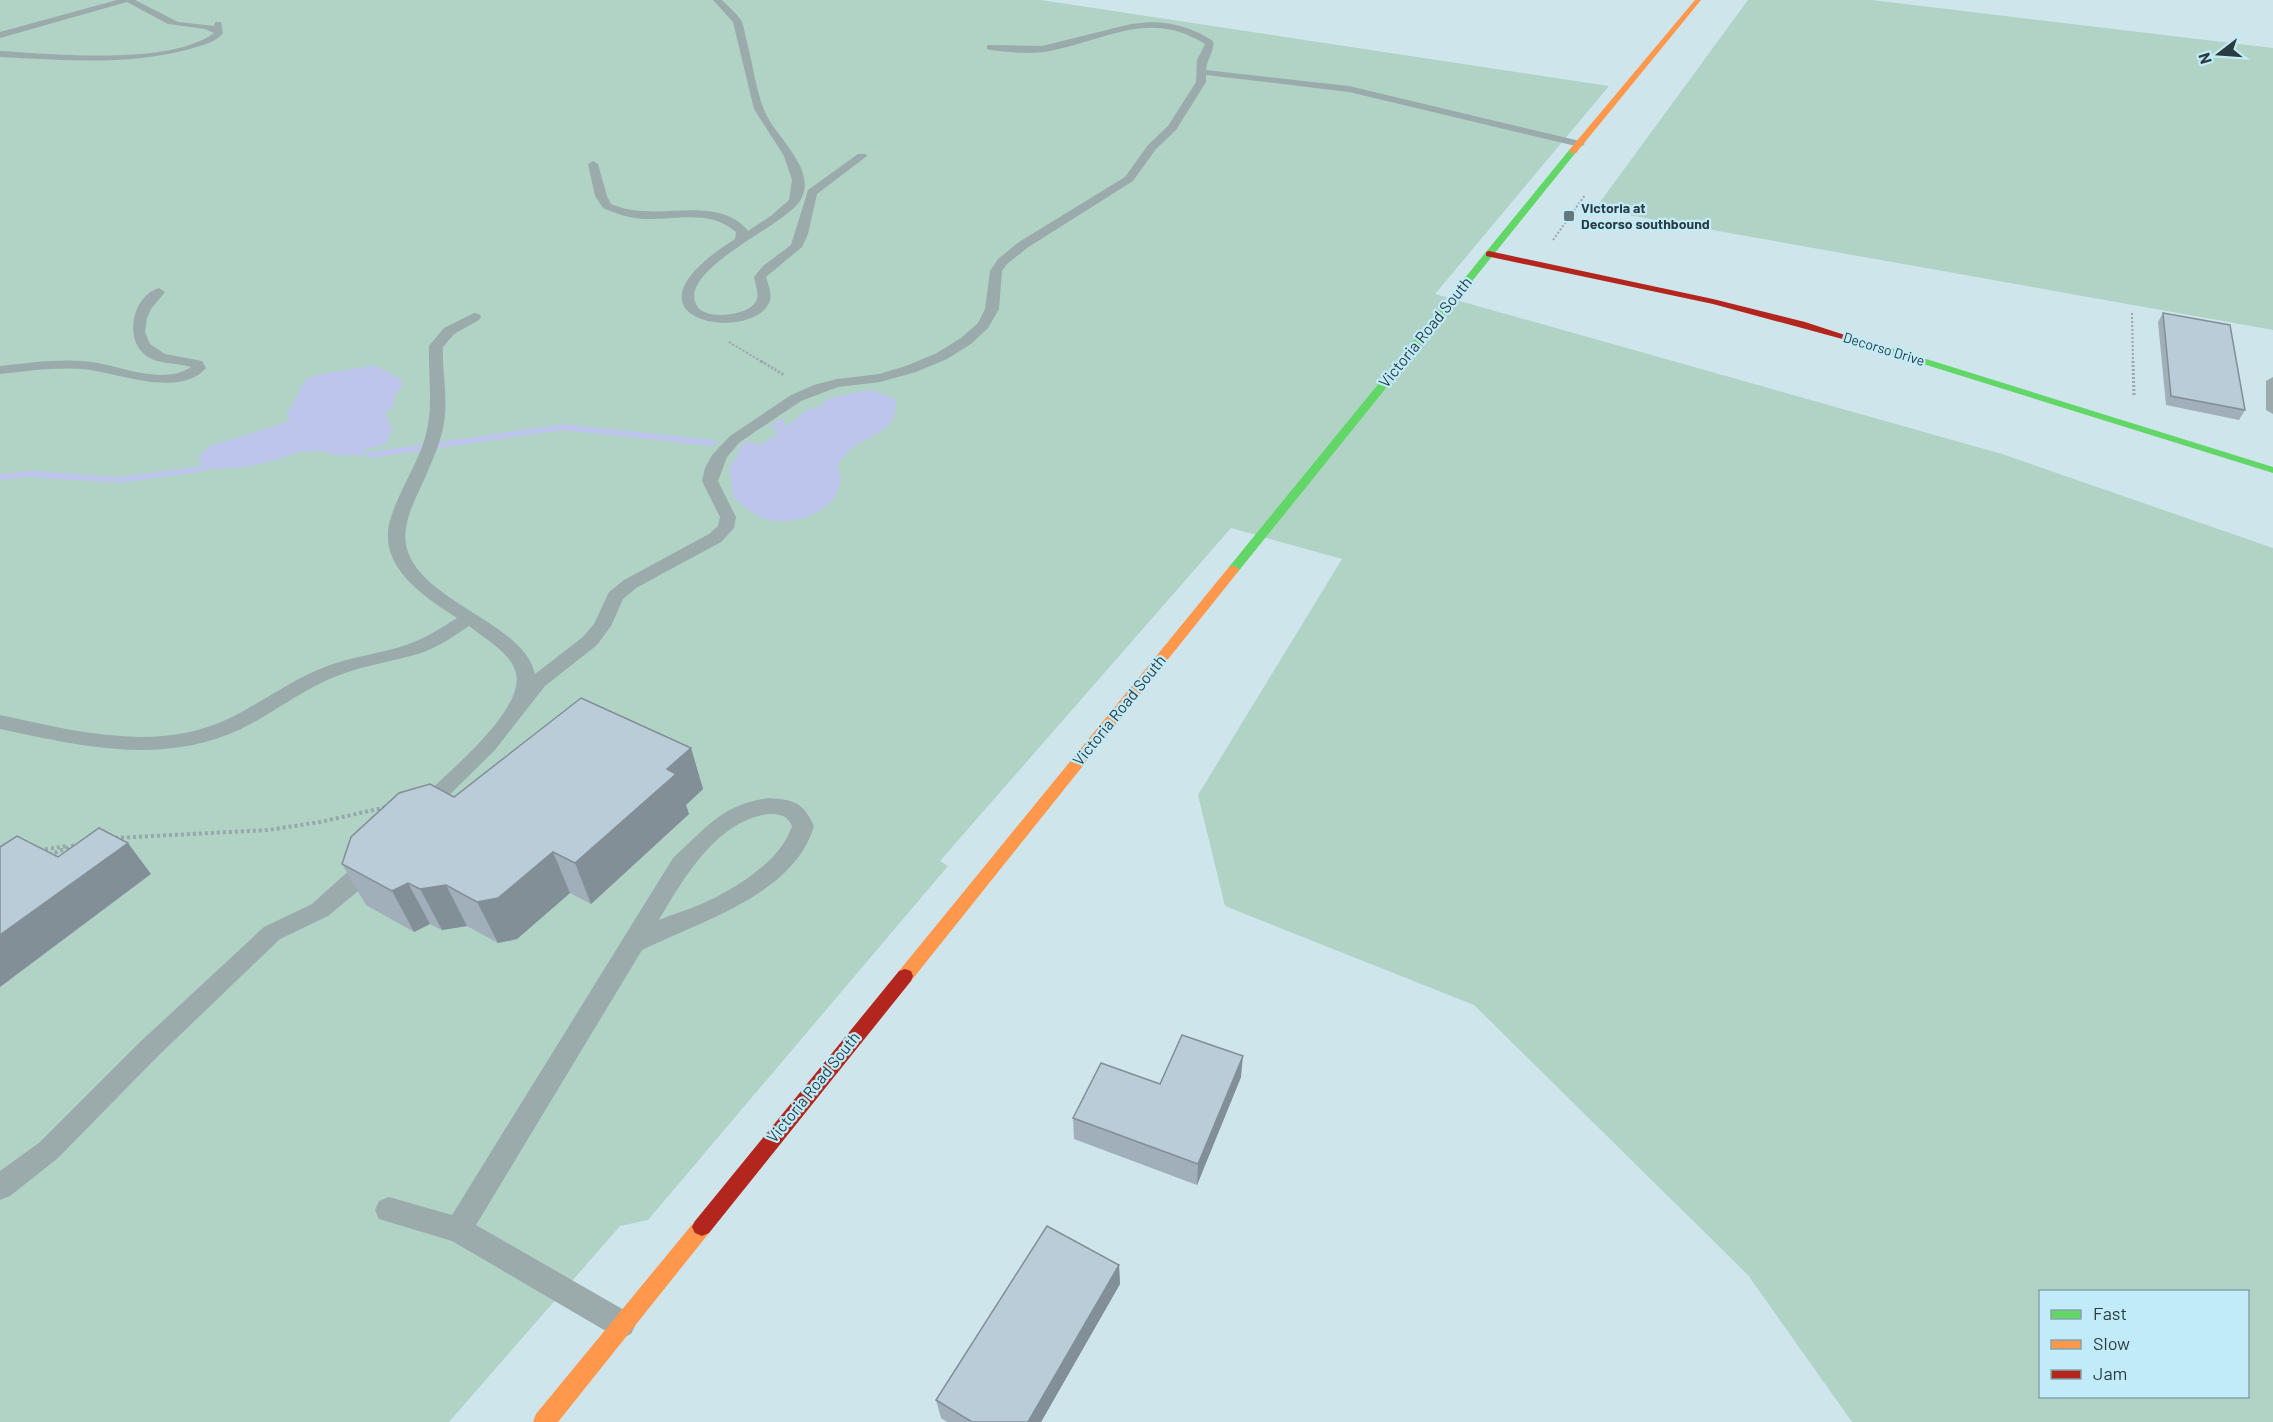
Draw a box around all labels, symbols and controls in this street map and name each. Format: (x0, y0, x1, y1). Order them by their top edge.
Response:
north arrow (2189, 24, 2249, 84)
text: N (2194, 51, 2215, 66)
place label: Victoria at Decorso southbound (1581, 199, 1710, 232)
marker: Victoria at Decorso southbound (1562, 209, 1576, 223)
street label: Victoria Road South (1374, 272, 1475, 391)
street label: Decorso Drive (1841, 328, 1927, 369)
street label: Victoria Road South (1068, 650, 1169, 769)
street label: Victoria Road South (762, 1027, 863, 1146)
legend (2039, 1290, 2249, 1398)
text: Fast (2093, 1302, 2127, 1324)
text: Slow (2093, 1332, 2130, 1354)
text: Jam (2093, 1362, 2127, 1384)

